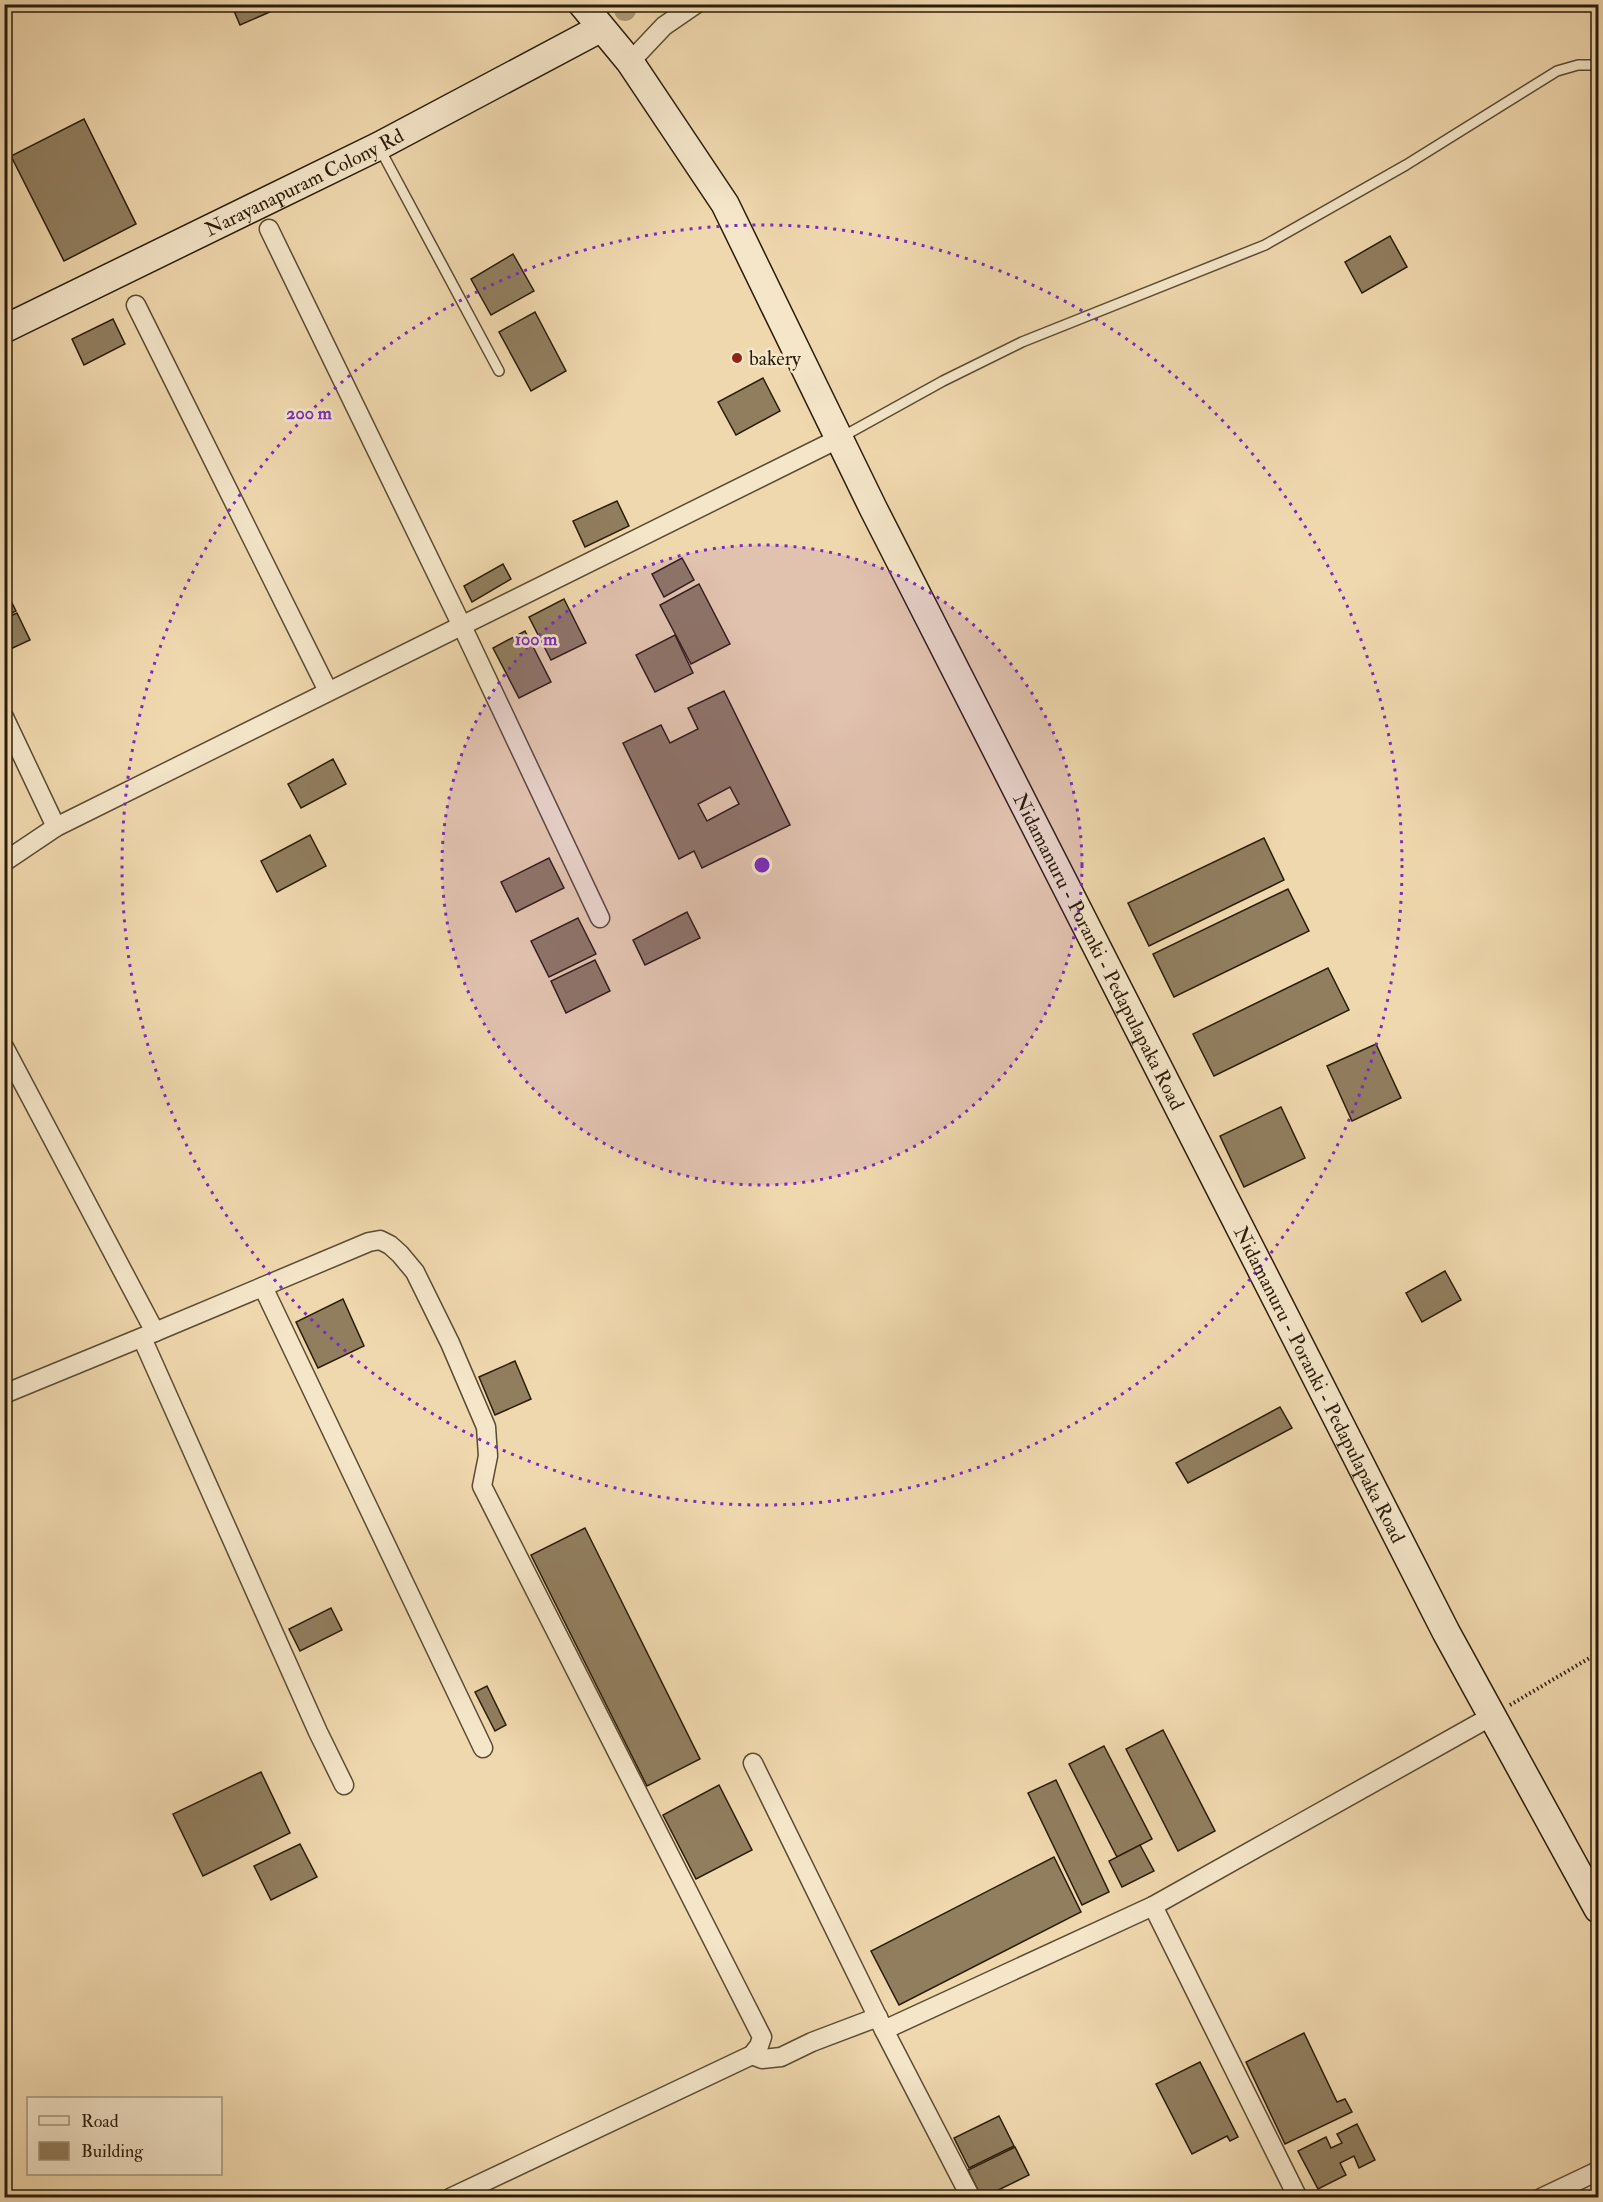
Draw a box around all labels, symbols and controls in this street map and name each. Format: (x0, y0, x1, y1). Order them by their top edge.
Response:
street label: Narayanapuram Colony Rd (201, 123, 408, 242)
place label: bakery (749, 346, 802, 371)
marker: bakery (730, 351, 744, 365)
text: 200 m (286, 402, 333, 425)
text: 100 m (515, 628, 558, 651)
street label: Nidamanuru - Poranki - Pedapulapaka Road (1008, 789, 1190, 1114)
centre of rings (752, 855, 772, 875)
street label: Nidamanuru - Poranki - Pedapulapaka Road (1228, 1222, 1411, 1547)
legend (27, 2097, 222, 2175)
text: Road (81, 2110, 119, 2133)
text: Building (81, 2140, 144, 2163)

